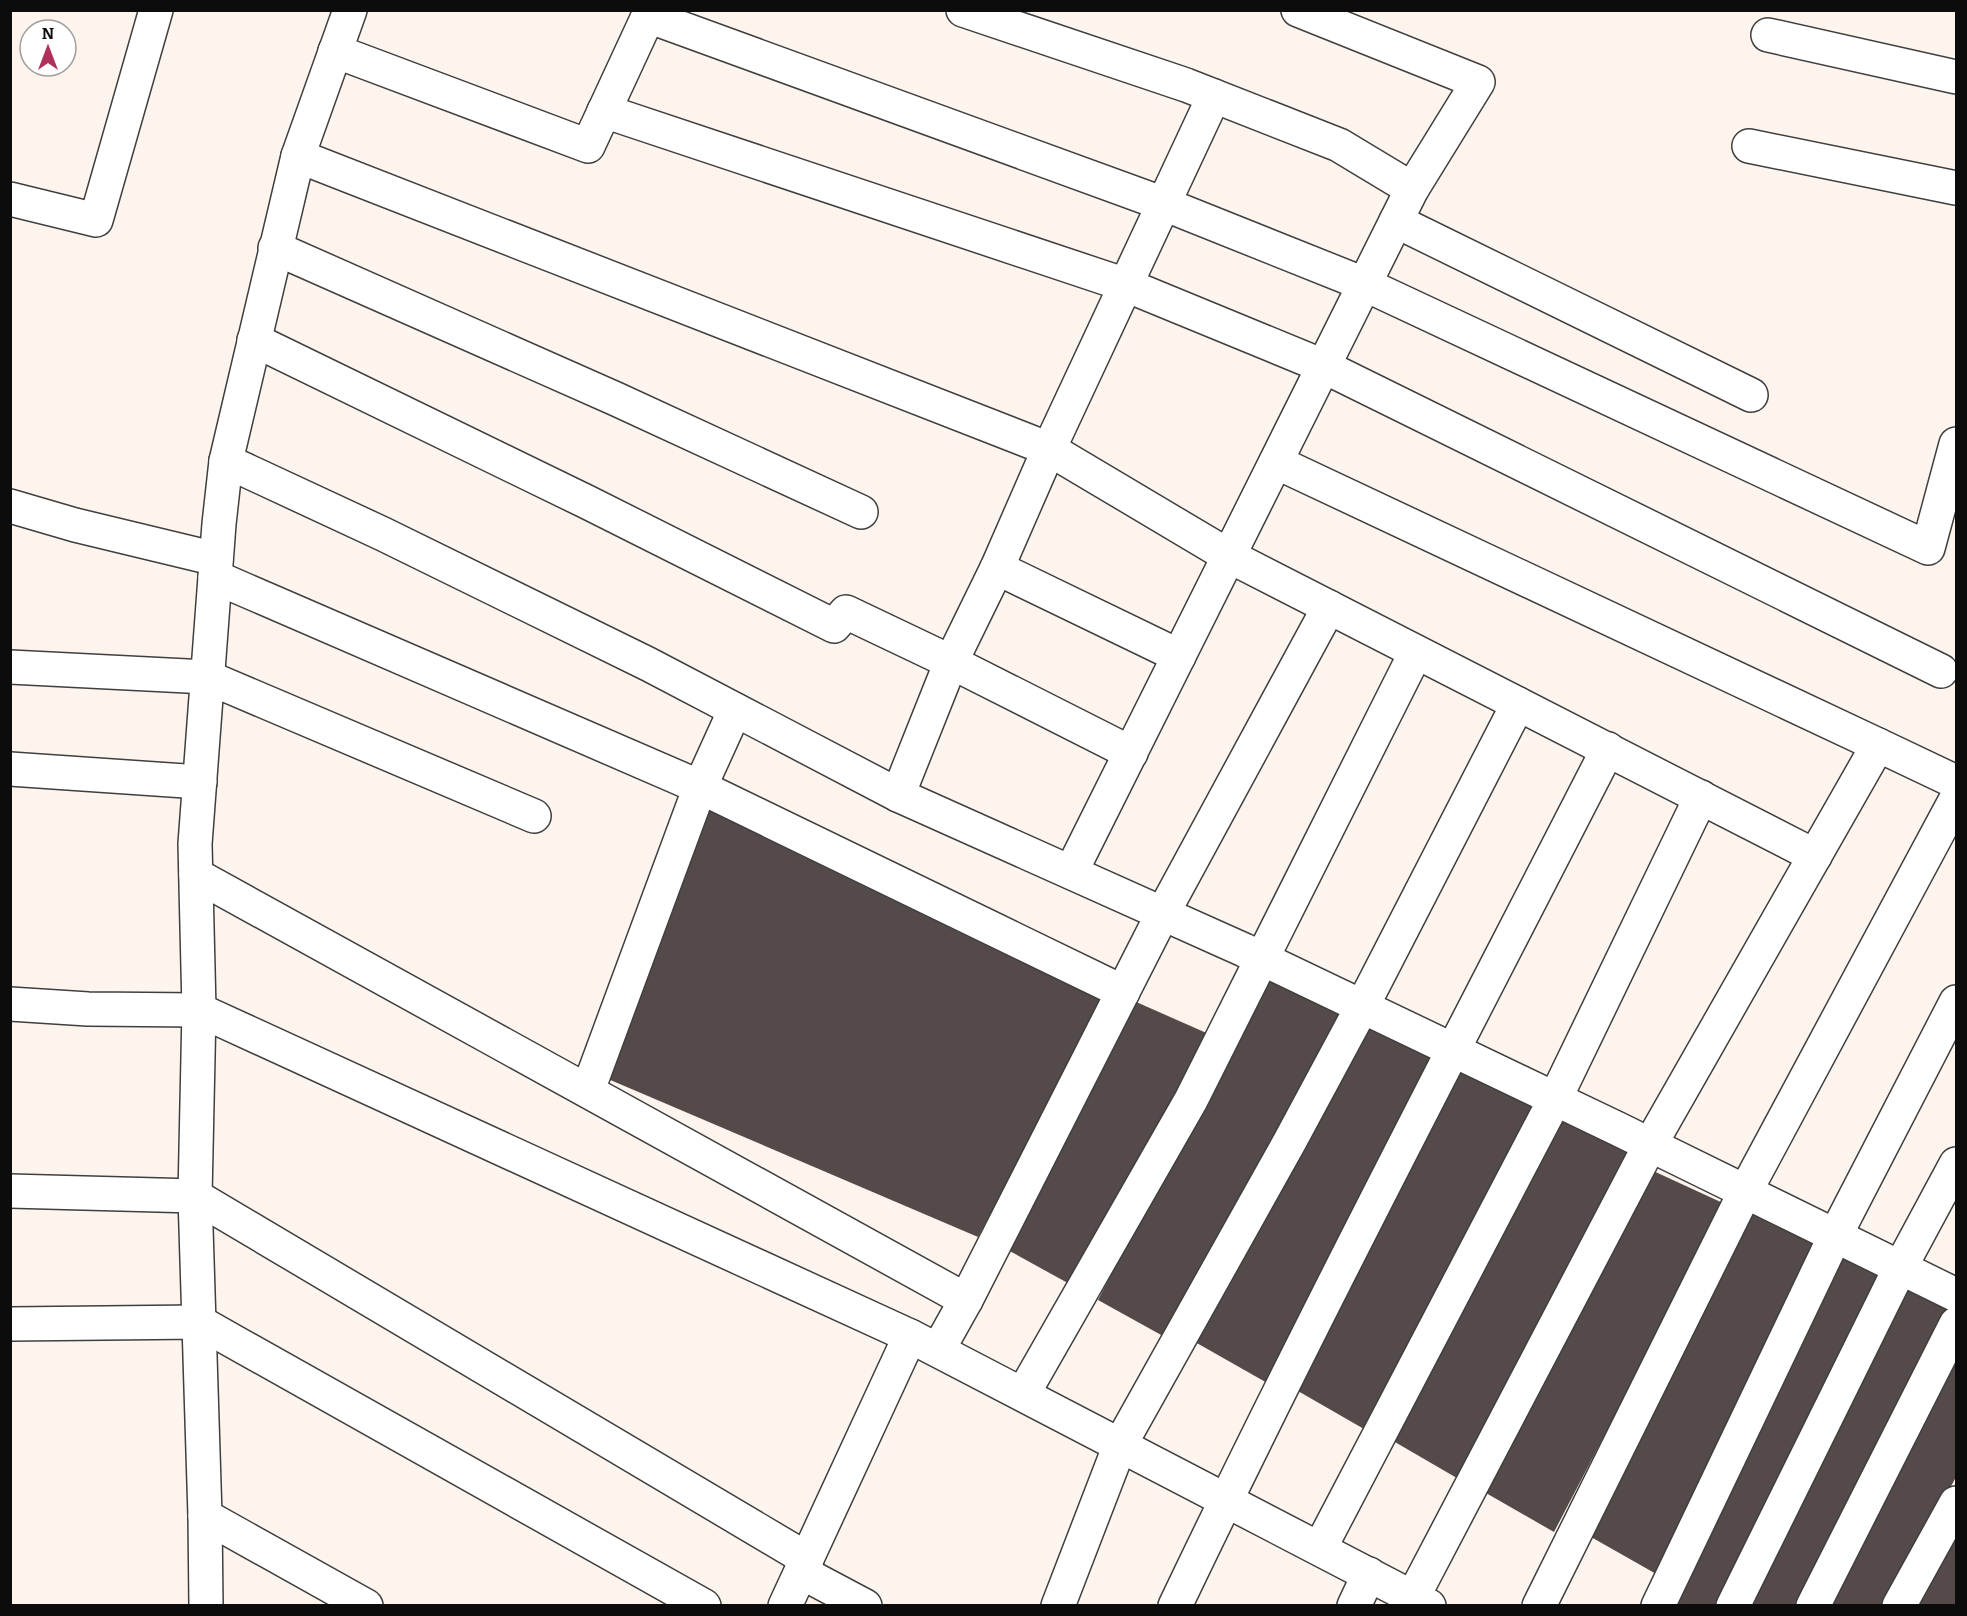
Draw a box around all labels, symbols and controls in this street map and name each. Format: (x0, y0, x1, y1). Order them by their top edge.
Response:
north arrow (18, 18, 78, 78)
text: N (42, 24, 54, 43)

